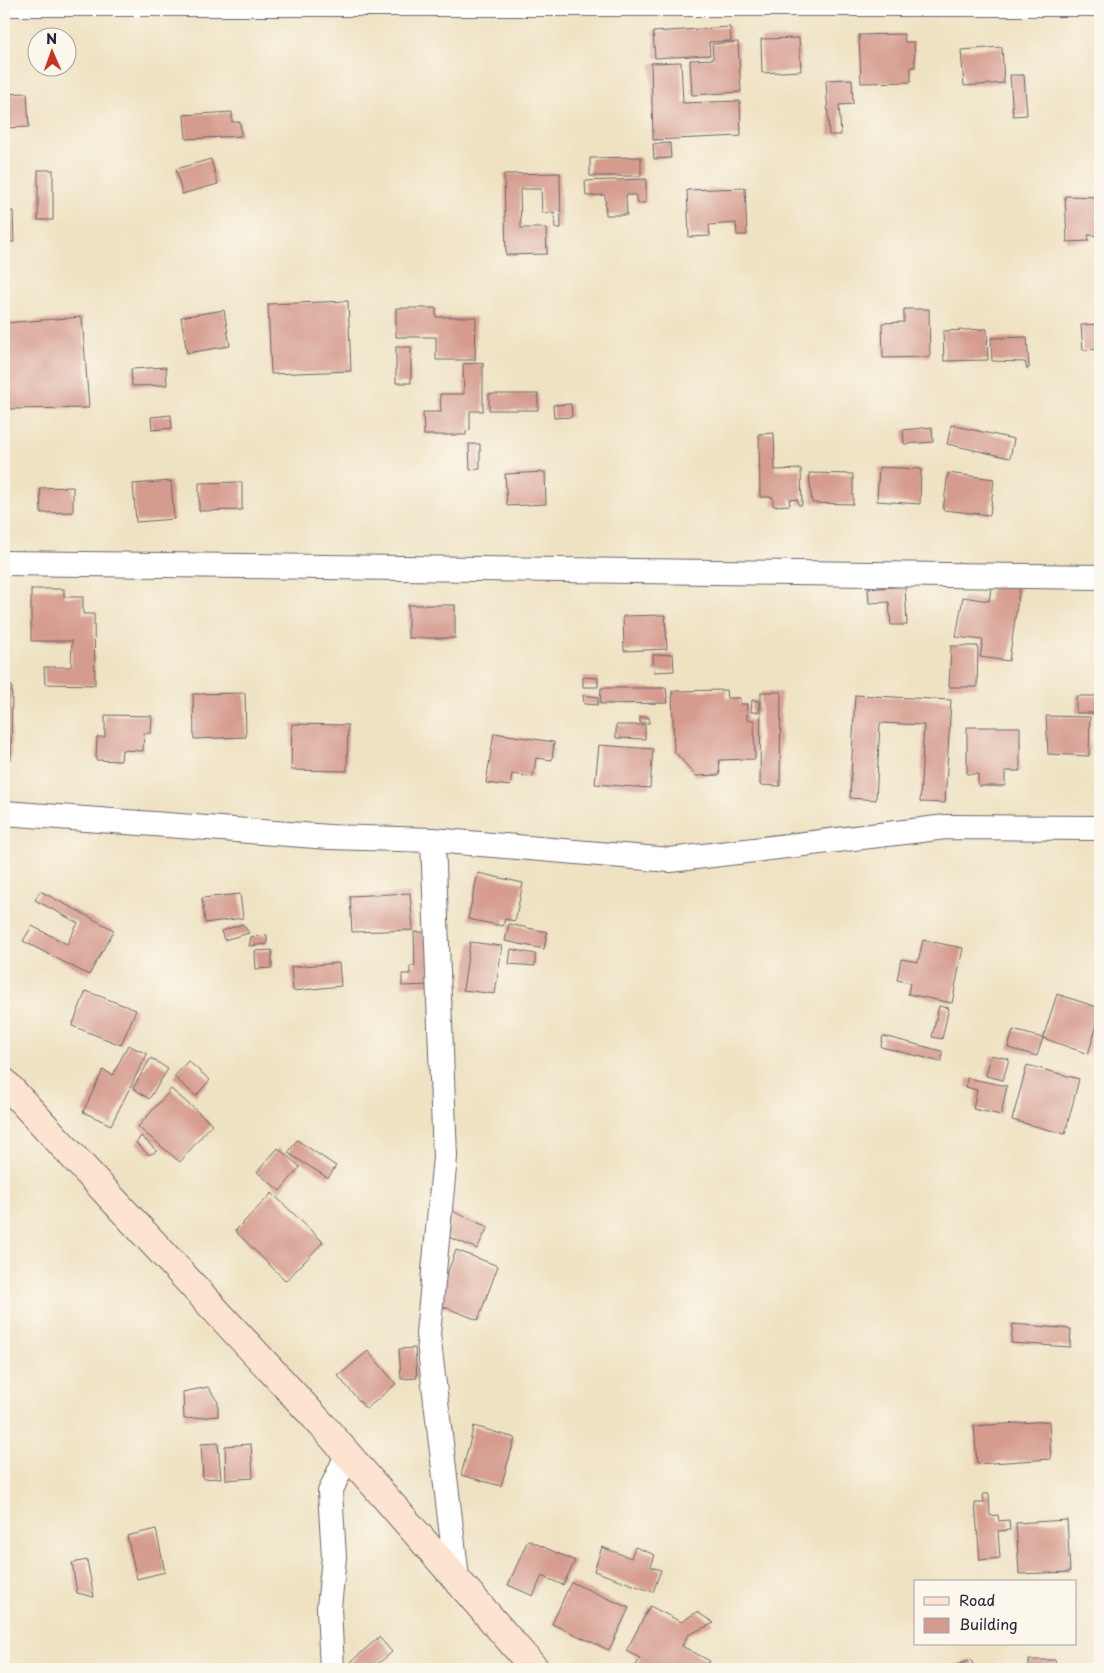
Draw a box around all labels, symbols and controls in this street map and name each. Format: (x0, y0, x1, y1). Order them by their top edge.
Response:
north arrow (28, 28, 78, 78)
text: N (46, 28, 57, 49)
legend (914, 1580, 1076, 1646)
text: Road (959, 1588, 995, 1611)
text: Building (959, 1612, 1018, 1635)

